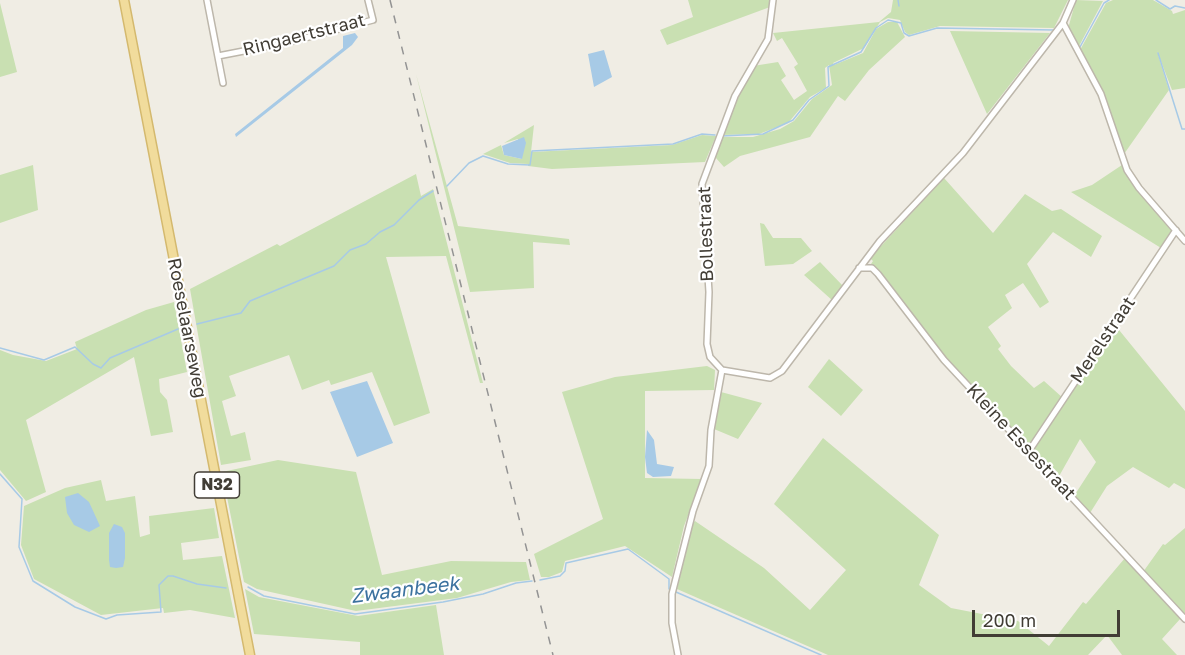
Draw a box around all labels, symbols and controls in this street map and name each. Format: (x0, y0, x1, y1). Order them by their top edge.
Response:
street label: Ringaertstraat (241, 9, 367, 61)
street label: Bollestraat (694, 186, 718, 282)
street label: Roeselaarseweg (163, 256, 211, 400)
street label: Merelstraat (1066, 293, 1140, 387)
street label: Kleine Essestraat (962, 380, 1080, 504)
road number: N32 (194, 472, 240, 498)
water label: Zwaanbeek (349, 571, 461, 609)
scale bar (975, 598, 1124, 636)
text: 200 m (983, 609, 1036, 631)

